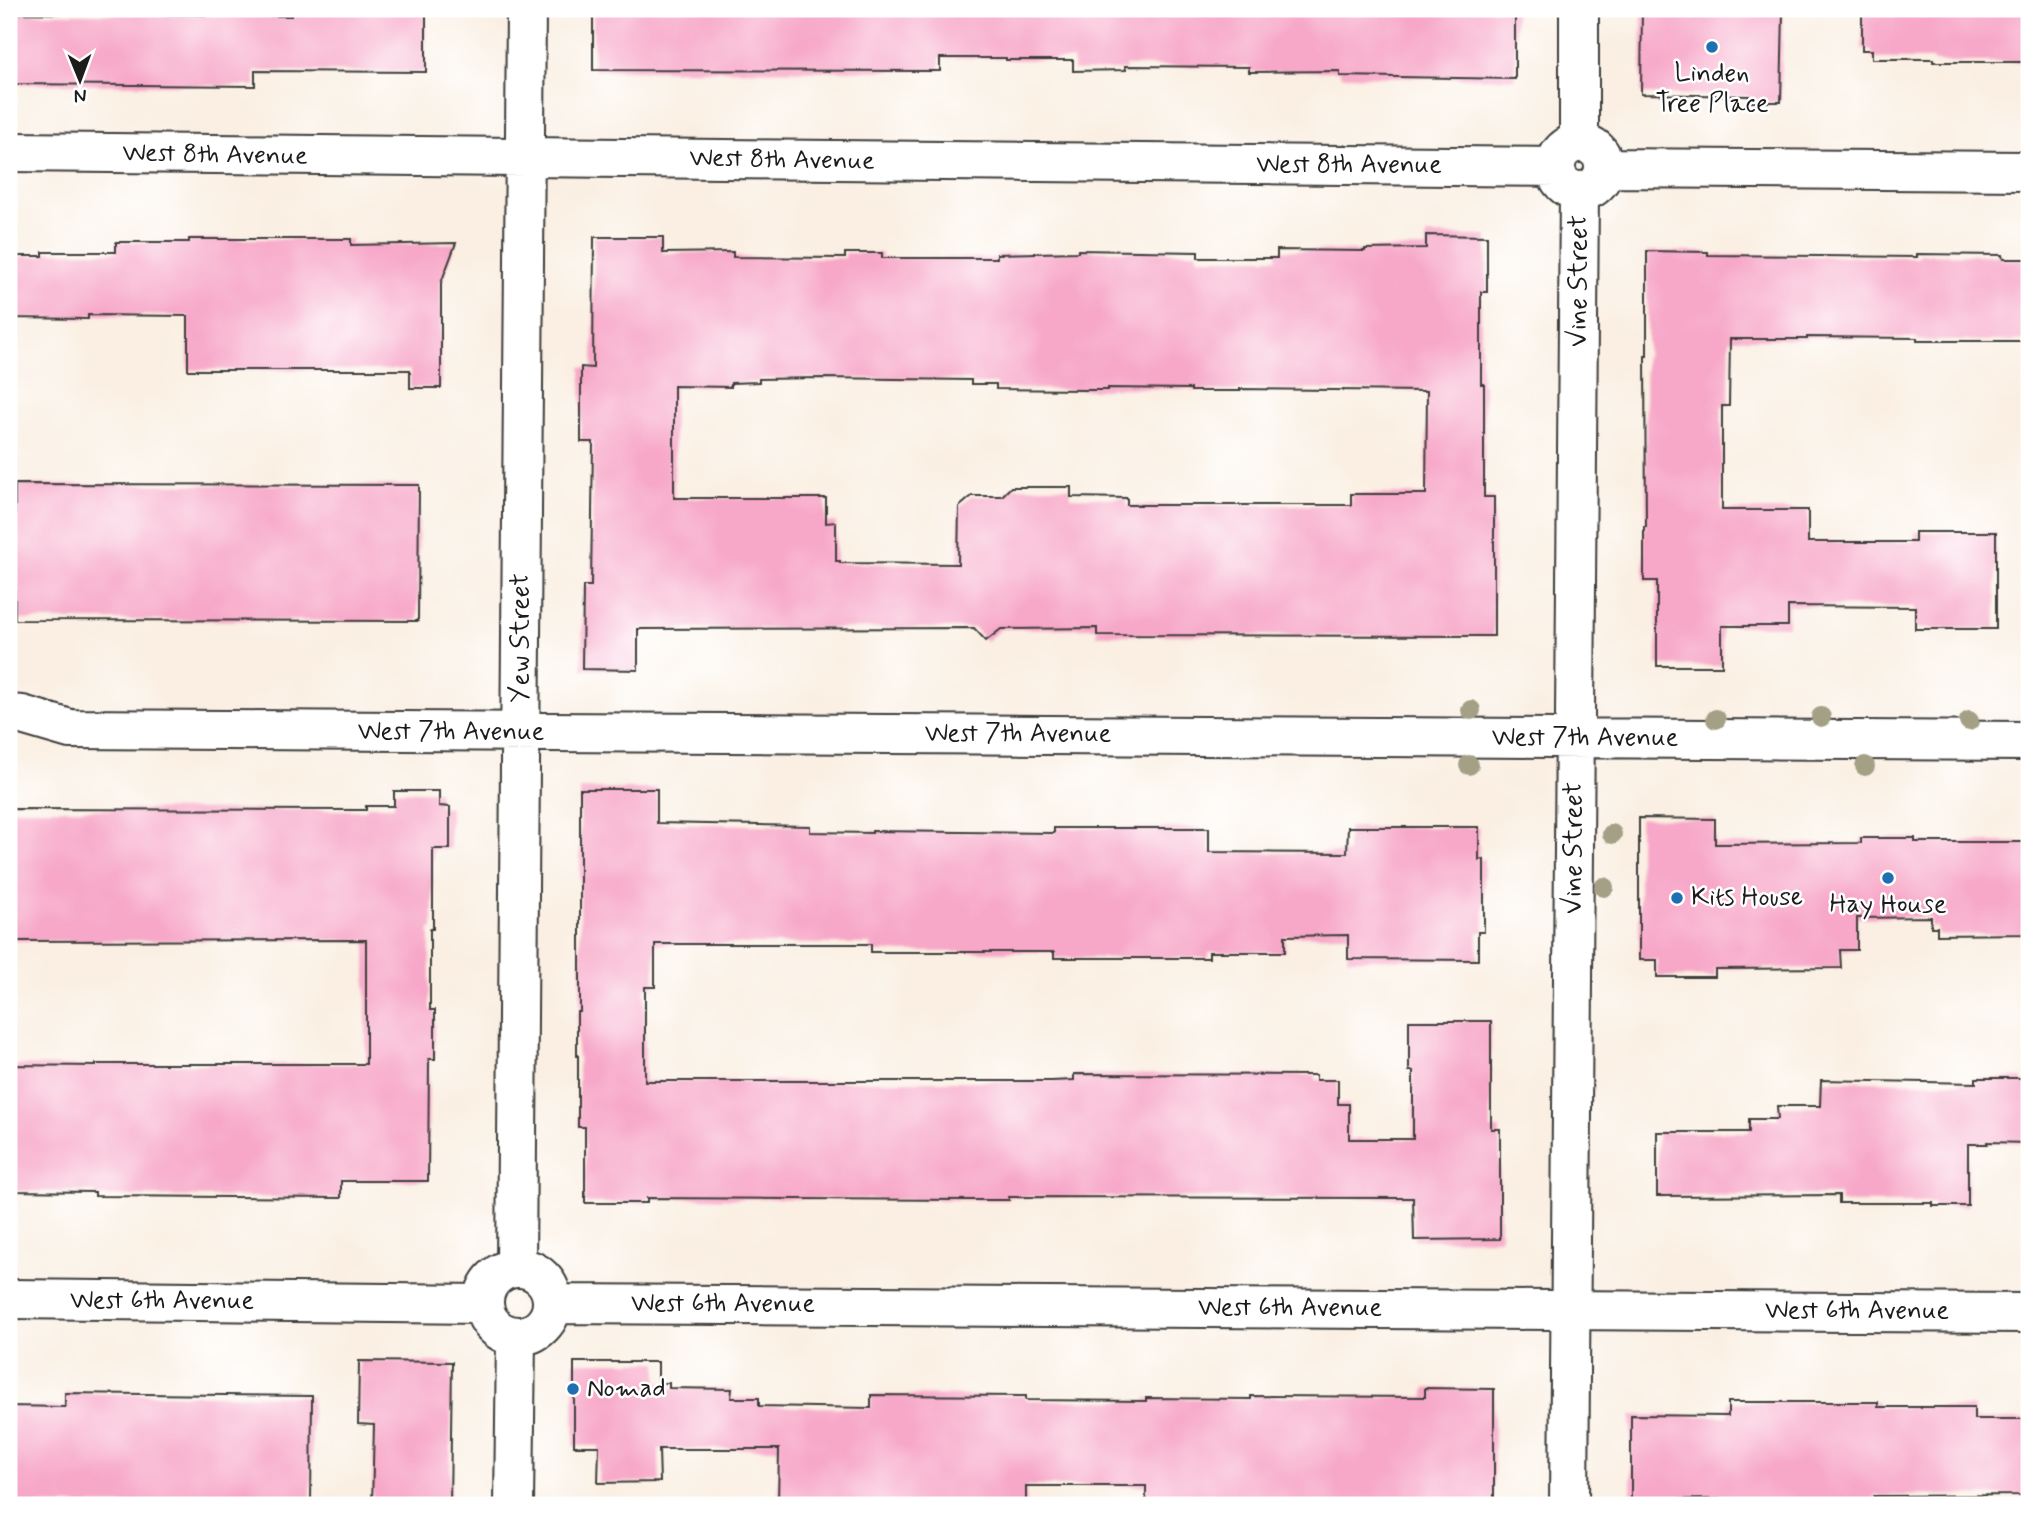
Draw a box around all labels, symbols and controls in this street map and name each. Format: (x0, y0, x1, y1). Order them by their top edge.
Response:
marker: Linden Tree Place (1704, 39, 1720, 55)
north arrow (46, 46, 116, 116)
place label: Linden Tree Place (1656, 57, 1769, 121)
text: N (74, 83, 87, 108)
street label: West 8th Avenue (122, 136, 308, 174)
street label: West 8th Avenue (689, 141, 875, 179)
street label: West 8th Avenue (1256, 148, 1442, 182)
street label: Vine Street (1562, 215, 1596, 347)
street label: Yew Street (504, 573, 538, 703)
street label: West 7th Avenue (358, 715, 544, 749)
street label: West 7th Avenue (925, 717, 1111, 751)
street label: West 7th Avenue (1492, 721, 1678, 755)
street label: Vine Street (1557, 782, 1591, 914)
marker: Hay House (1880, 870, 1896, 886)
place label: Kits House (1691, 881, 1803, 915)
place label: Hay House (1829, 888, 1947, 922)
marker: Kits House (1669, 890, 1685, 906)
street label: West 6th Avenue (70, 1284, 254, 1318)
street label: West 6th Avenue (631, 1287, 815, 1321)
street label: West 6th Avenue (1198, 1291, 1382, 1325)
street label: West 6th Avenue (1765, 1294, 1949, 1328)
place label: Nomad (587, 1372, 666, 1406)
marker: Nomad (565, 1381, 581, 1397)

